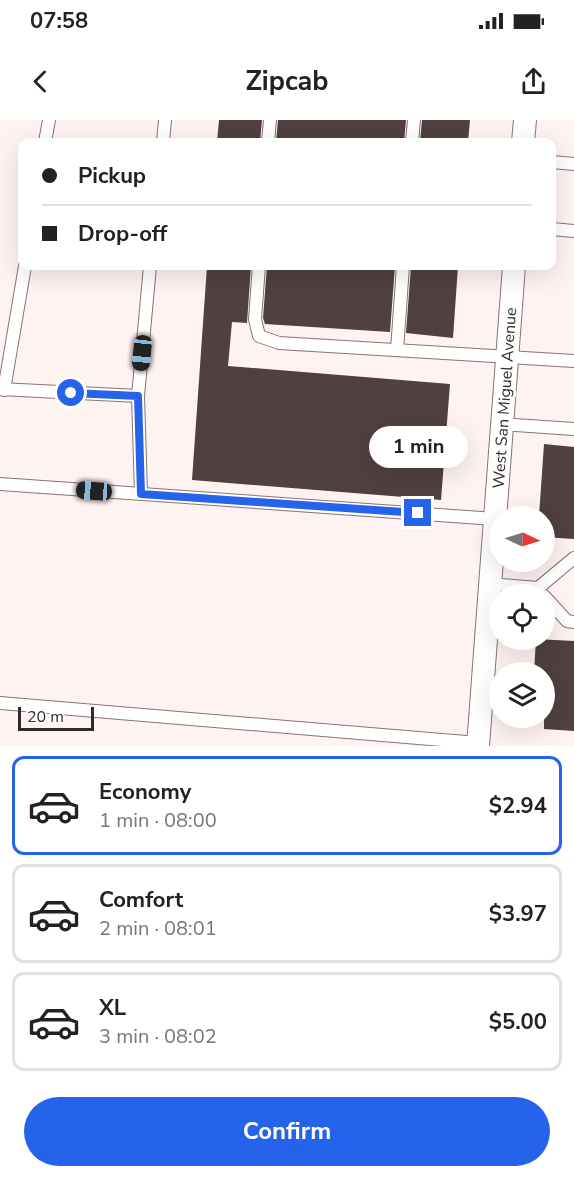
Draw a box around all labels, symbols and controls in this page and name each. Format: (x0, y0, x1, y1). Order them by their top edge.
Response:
text: 07:58 (30, 6, 88, 36)
text: Zipcab (245, 63, 329, 100)
icon: back (24, 65, 57, 98)
icon: share (517, 65, 550, 98)
text: Pickup (78, 161, 146, 191)
text: Drop-off (78, 219, 167, 249)
street label: West San Miguel Avenue (488, 307, 522, 489)
car (131, 334, 153, 372)
route start (57, 379, 84, 406)
callout: 1 min (368, 426, 468, 468)
text: 1 min (393, 433, 444, 460)
car (75, 481, 113, 501)
route end (404, 499, 431, 526)
north arrow (489, 506, 555, 572)
map controls (489, 506, 555, 728)
button: locate (489, 584, 555, 650)
button: layers (489, 662, 555, 728)
scale bar (18, 704, 94, 732)
text: 20 m (27, 706, 64, 728)
text: Economy (99, 777, 191, 807)
icon: car (27, 779, 81, 833)
text: $2.94 (489, 791, 547, 821)
text: 1 min · 08:00 (99, 807, 217, 834)
text: Comfort (99, 885, 183, 915)
icon: car (27, 887, 81, 941)
text: $3.97 (489, 899, 547, 929)
text: 2 min · 08:01 (99, 915, 217, 942)
text: XL (99, 993, 126, 1023)
icon: car (27, 995, 81, 1049)
text: $5.00 (489, 1007, 547, 1037)
text: 3 min · 08:02 (99, 1023, 217, 1050)
button: Confirm (24, 1097, 550, 1166)

